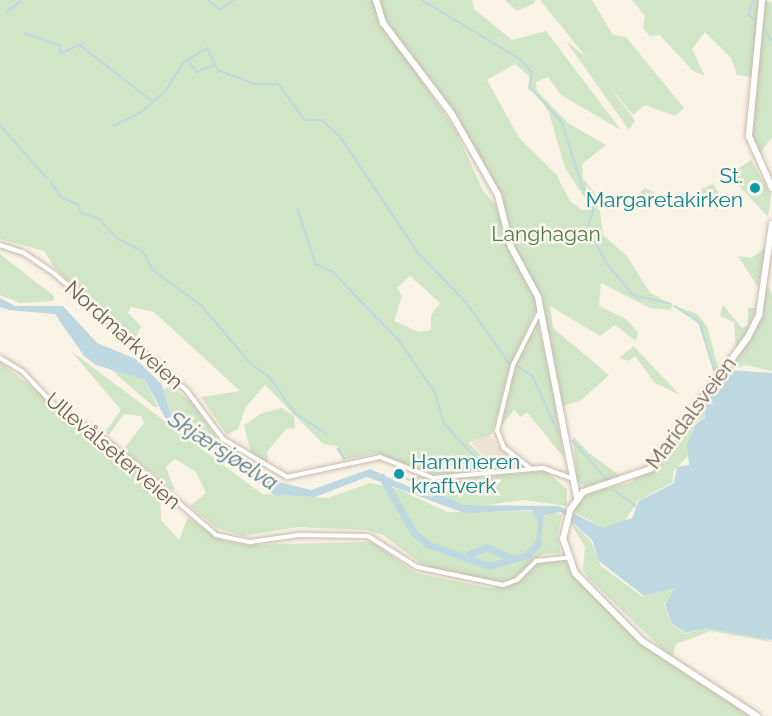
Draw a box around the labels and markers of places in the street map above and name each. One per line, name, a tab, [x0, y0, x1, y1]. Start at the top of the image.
place label: St. Margaretakirken	[586, 163, 743, 213]
marker: St. Margaretakirken	[748, 181, 762, 195]
place label: Hammeren kraftverk	[411, 449, 520, 499]
marker: Hammeren kraftverk	[392, 467, 406, 481]

